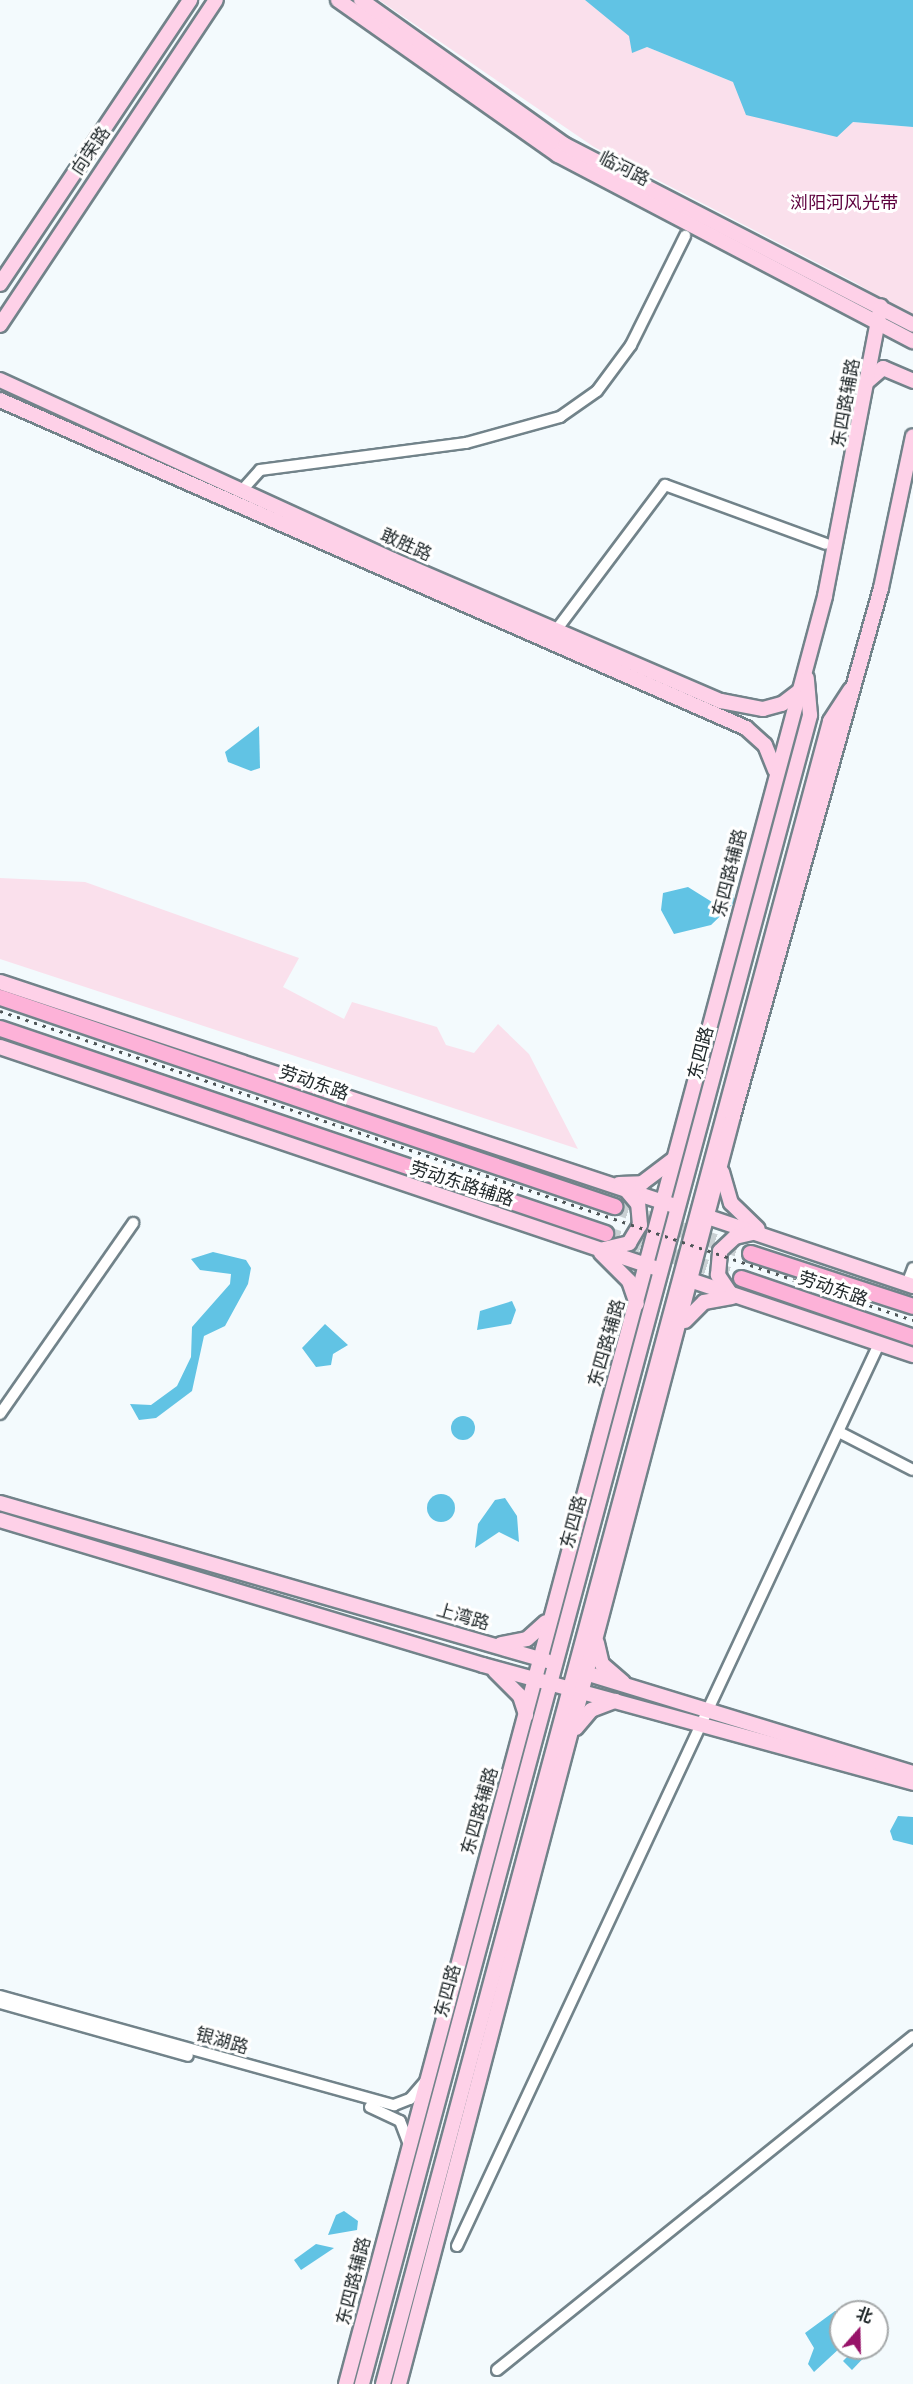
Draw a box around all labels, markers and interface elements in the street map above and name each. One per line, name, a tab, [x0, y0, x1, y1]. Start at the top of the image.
street label: 向荣路	[67, 123, 115, 179]
street label: 临河路	[595, 147, 653, 191]
park label: 浏阳河风光带	[790, 192, 898, 214]
street label: 东四路辅路	[828, 357, 864, 449]
street label: 敢胜路	[377, 524, 435, 566]
street label: 东四路辅路	[709, 827, 751, 919]
street label: 东四路	[684, 1024, 718, 1082]
street label: 劳动东路	[276, 1061, 352, 1105]
street label: 劳动东路辅路	[407, 1157, 517, 1211]
street label: 劳动东路	[795, 1267, 871, 1311]
street label: 东四路辅路	[584, 1297, 630, 1389]
street label: 东四路	[557, 1493, 591, 1551]
street label: 上湾路	[434, 1599, 492, 1635]
street label: 东四路辅路	[457, 1765, 503, 1857]
street label: 东四路	[431, 1962, 465, 2020]
street label: 银湖路	[193, 2023, 251, 2059]
street label: 东四路辅路	[333, 2235, 375, 2327]
north arrow	[829, 2300, 889, 2360]
text: 北	[854, 2303, 875, 2327]

